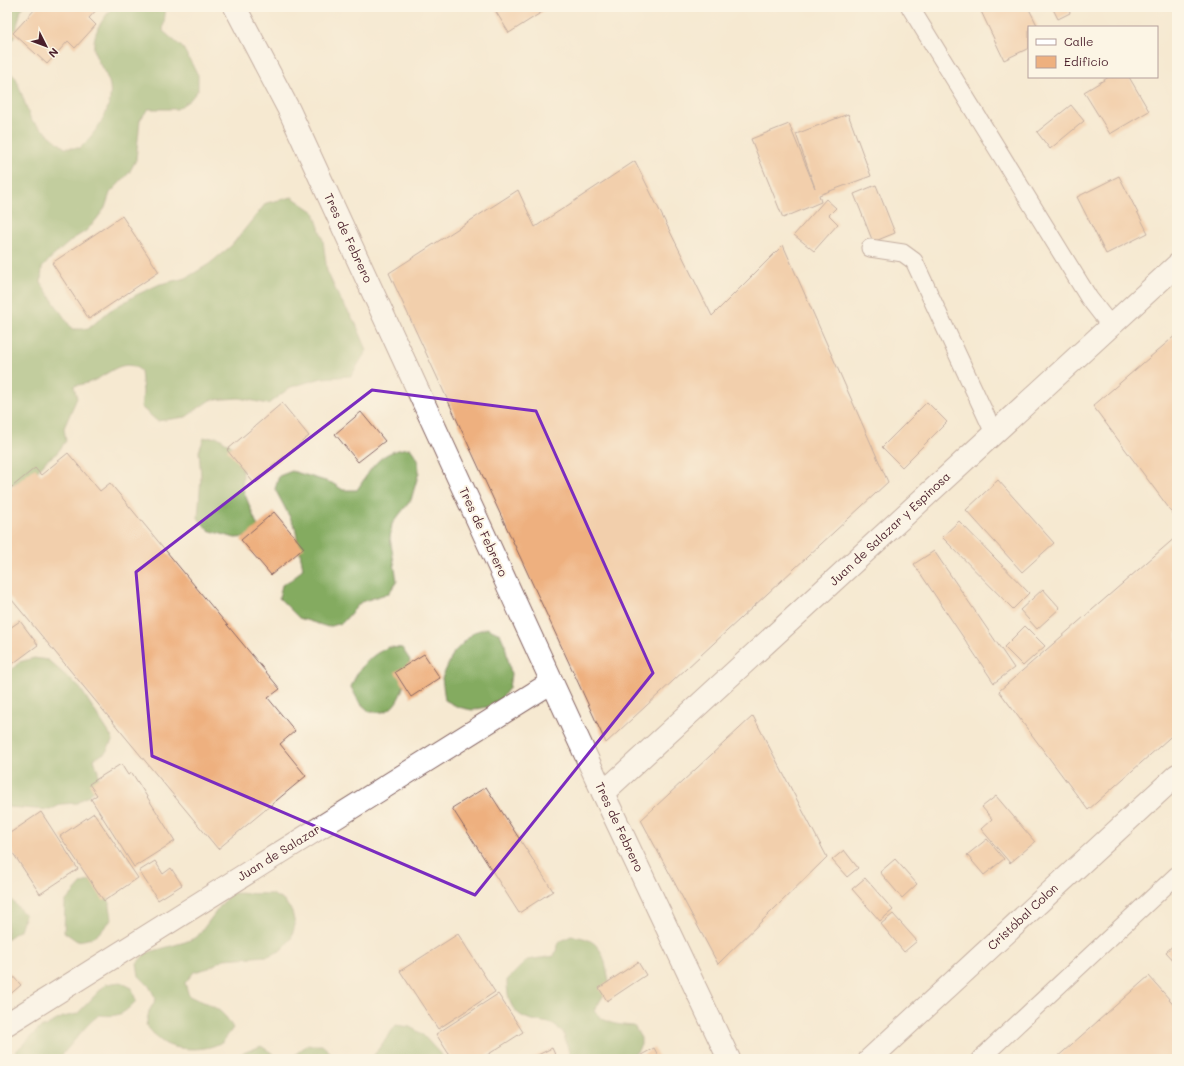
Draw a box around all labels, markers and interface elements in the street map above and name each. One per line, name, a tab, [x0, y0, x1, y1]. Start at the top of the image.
north arrow	[26, 26, 66, 66]
legend	[1028, 26, 1158, 78]
text: Calle	[1064, 33, 1094, 49]
text: N	[45, 45, 62, 61]
text: Edificio	[1064, 53, 1108, 69]
street label: Tres de Febrero	[321, 190, 377, 285]
street label: Juan de Salazar y Espinosa	[825, 468, 953, 589]
street label: Tres de Febrero	[456, 484, 512, 579]
street label: Tres de Febrero	[592, 779, 648, 874]
street label: Juan de Salazar	[234, 820, 323, 884]
street label: Cristóbal Colon	[984, 879, 1061, 953]

